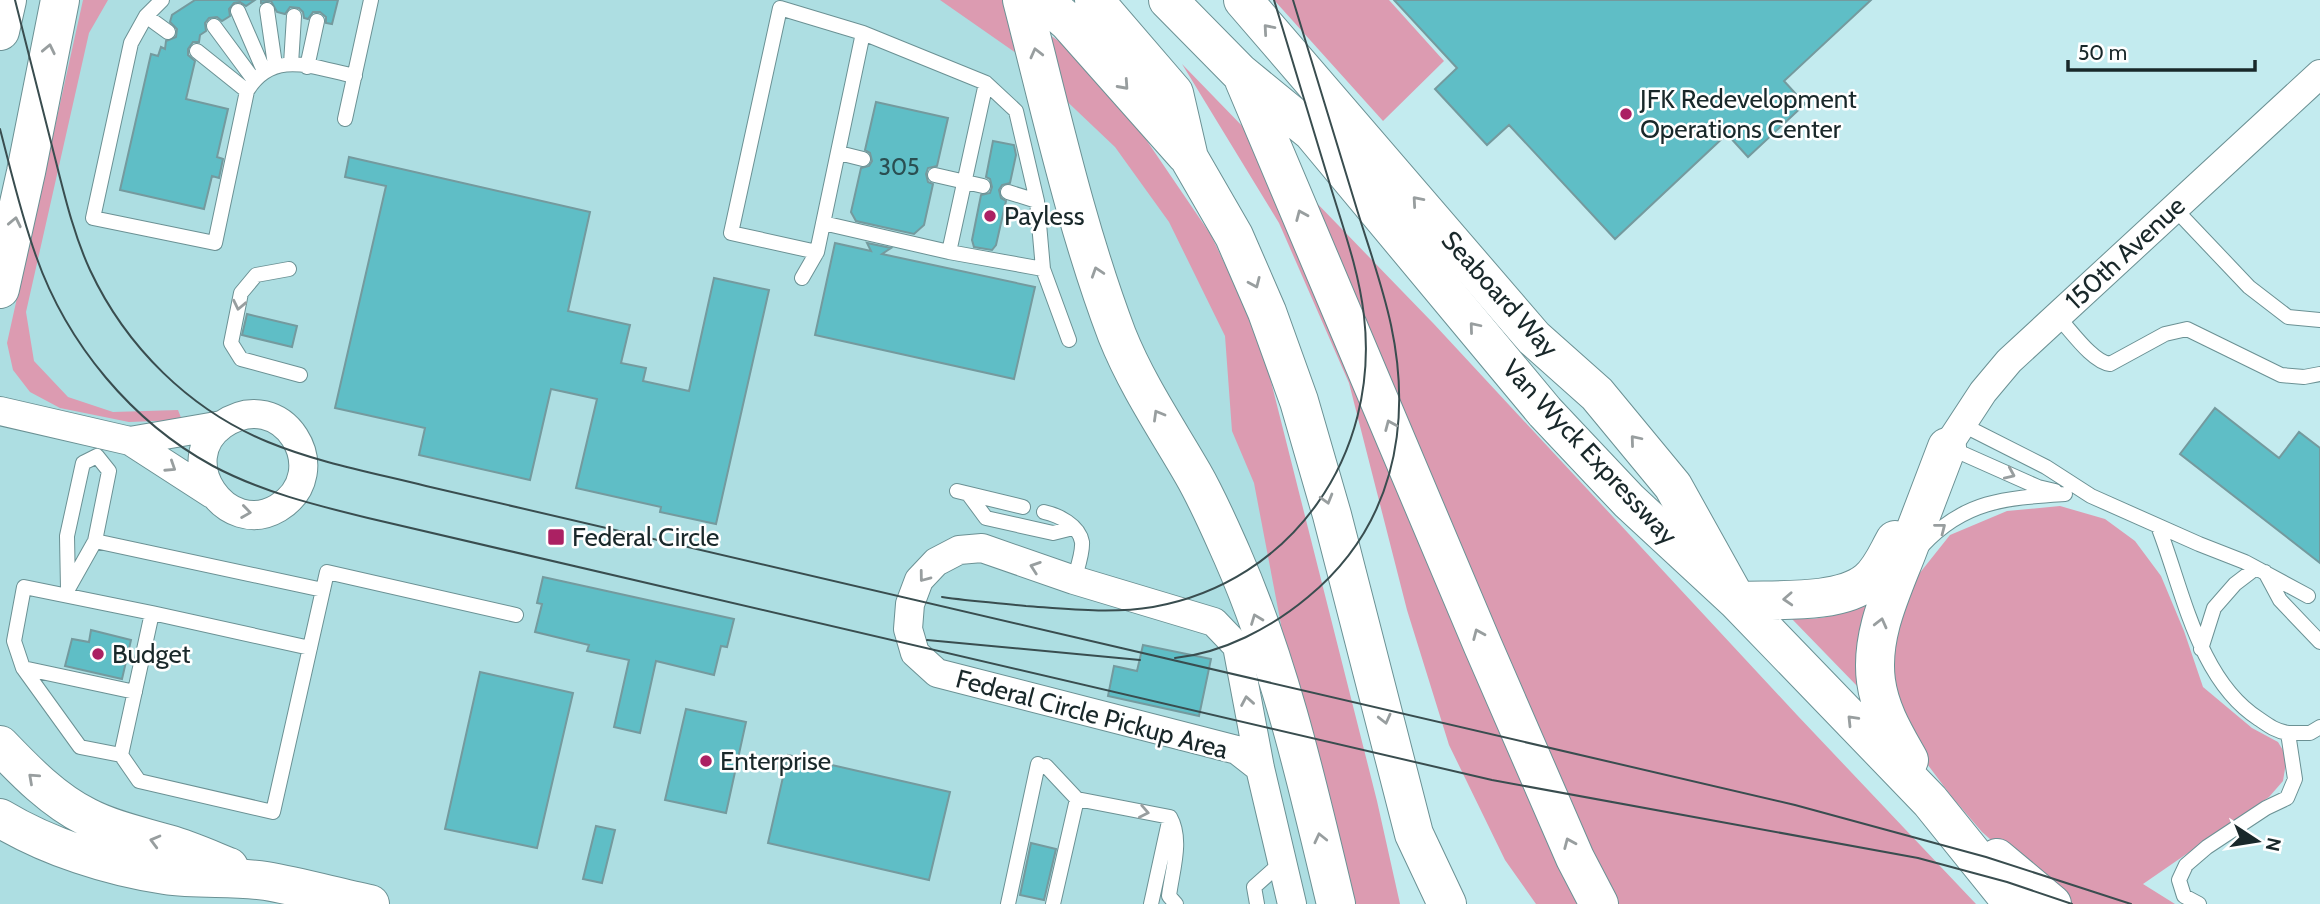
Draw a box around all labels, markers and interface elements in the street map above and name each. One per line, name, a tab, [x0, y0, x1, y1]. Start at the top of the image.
one-way arrow	[1264, 24, 1276, 37]
scale bar	[2068, 28, 2255, 72]
text: 50 m	[2078, 40, 2127, 65]
one-way arrow	[41, 43, 56, 55]
one-way arrow	[1030, 47, 1044, 59]
one-way arrow	[1115, 77, 1128, 90]
place label: JFK Redevelopment Operations Center	[1639, 83, 1857, 145]
marker: JFK Redevelopment Operations Center	[1618, 106, 1634, 122]
house number: 305	[879, 153, 919, 181]
street label: 150th Avenue	[2059, 190, 2191, 316]
one-way arrow	[1413, 197, 1425, 210]
place label: Payless	[1004, 200, 1085, 232]
marker: Payless	[982, 208, 998, 224]
one-way arrow	[1295, 210, 1309, 223]
one-way arrow	[7, 216, 22, 228]
street label: Seaboard Way	[1435, 224, 1565, 364]
one-way arrow	[1090, 266, 1105, 278]
one-way arrow	[1247, 276, 1261, 288]
one-way arrow	[233, 299, 247, 311]
one-way arrow	[1470, 322, 1482, 335]
street label: Van Wyck Expressway	[1496, 353, 1684, 551]
one-way arrow	[1153, 410, 1166, 423]
one-way arrow	[1384, 419, 1398, 431]
one-way arrow	[1631, 436, 1643, 449]
one-way arrow	[164, 459, 177, 472]
one-way arrow	[2002, 466, 2015, 480]
one-way arrow	[1319, 492, 1334, 504]
one-way arrow	[240, 505, 252, 520]
place label: Federal Circle	[572, 521, 719, 553]
one-way arrow	[1934, 524, 1946, 537]
marker: Federal Circle	[546, 527, 566, 547]
one-way arrow	[1030, 561, 1042, 575]
one-way arrow	[920, 569, 932, 582]
one-way arrow	[1783, 591, 1794, 606]
one-way arrow	[1251, 614, 1265, 626]
one-way arrow	[1873, 617, 1887, 629]
one-way arrow	[1472, 629, 1486, 642]
place label: Budget	[112, 638, 191, 670]
marker: Budget	[90, 646, 106, 662]
street label: Federal Circle Pickup Area	[952, 662, 1232, 766]
one-way arrow	[1241, 695, 1256, 707]
one-way arrow	[1377, 713, 1391, 725]
one-way arrow	[1848, 715, 1861, 728]
place label: Enterprise	[720, 745, 831, 777]
marker: Enterprise	[698, 753, 714, 769]
one-way arrow	[28, 774, 41, 787]
one-way arrow	[1138, 803, 1150, 818]
north arrow	[2222, 806, 2292, 876]
one-way arrow	[1314, 832, 1328, 844]
one-way arrow	[149, 834, 161, 849]
text: N	[2260, 835, 2286, 853]
one-way arrow	[1563, 838, 1577, 850]

